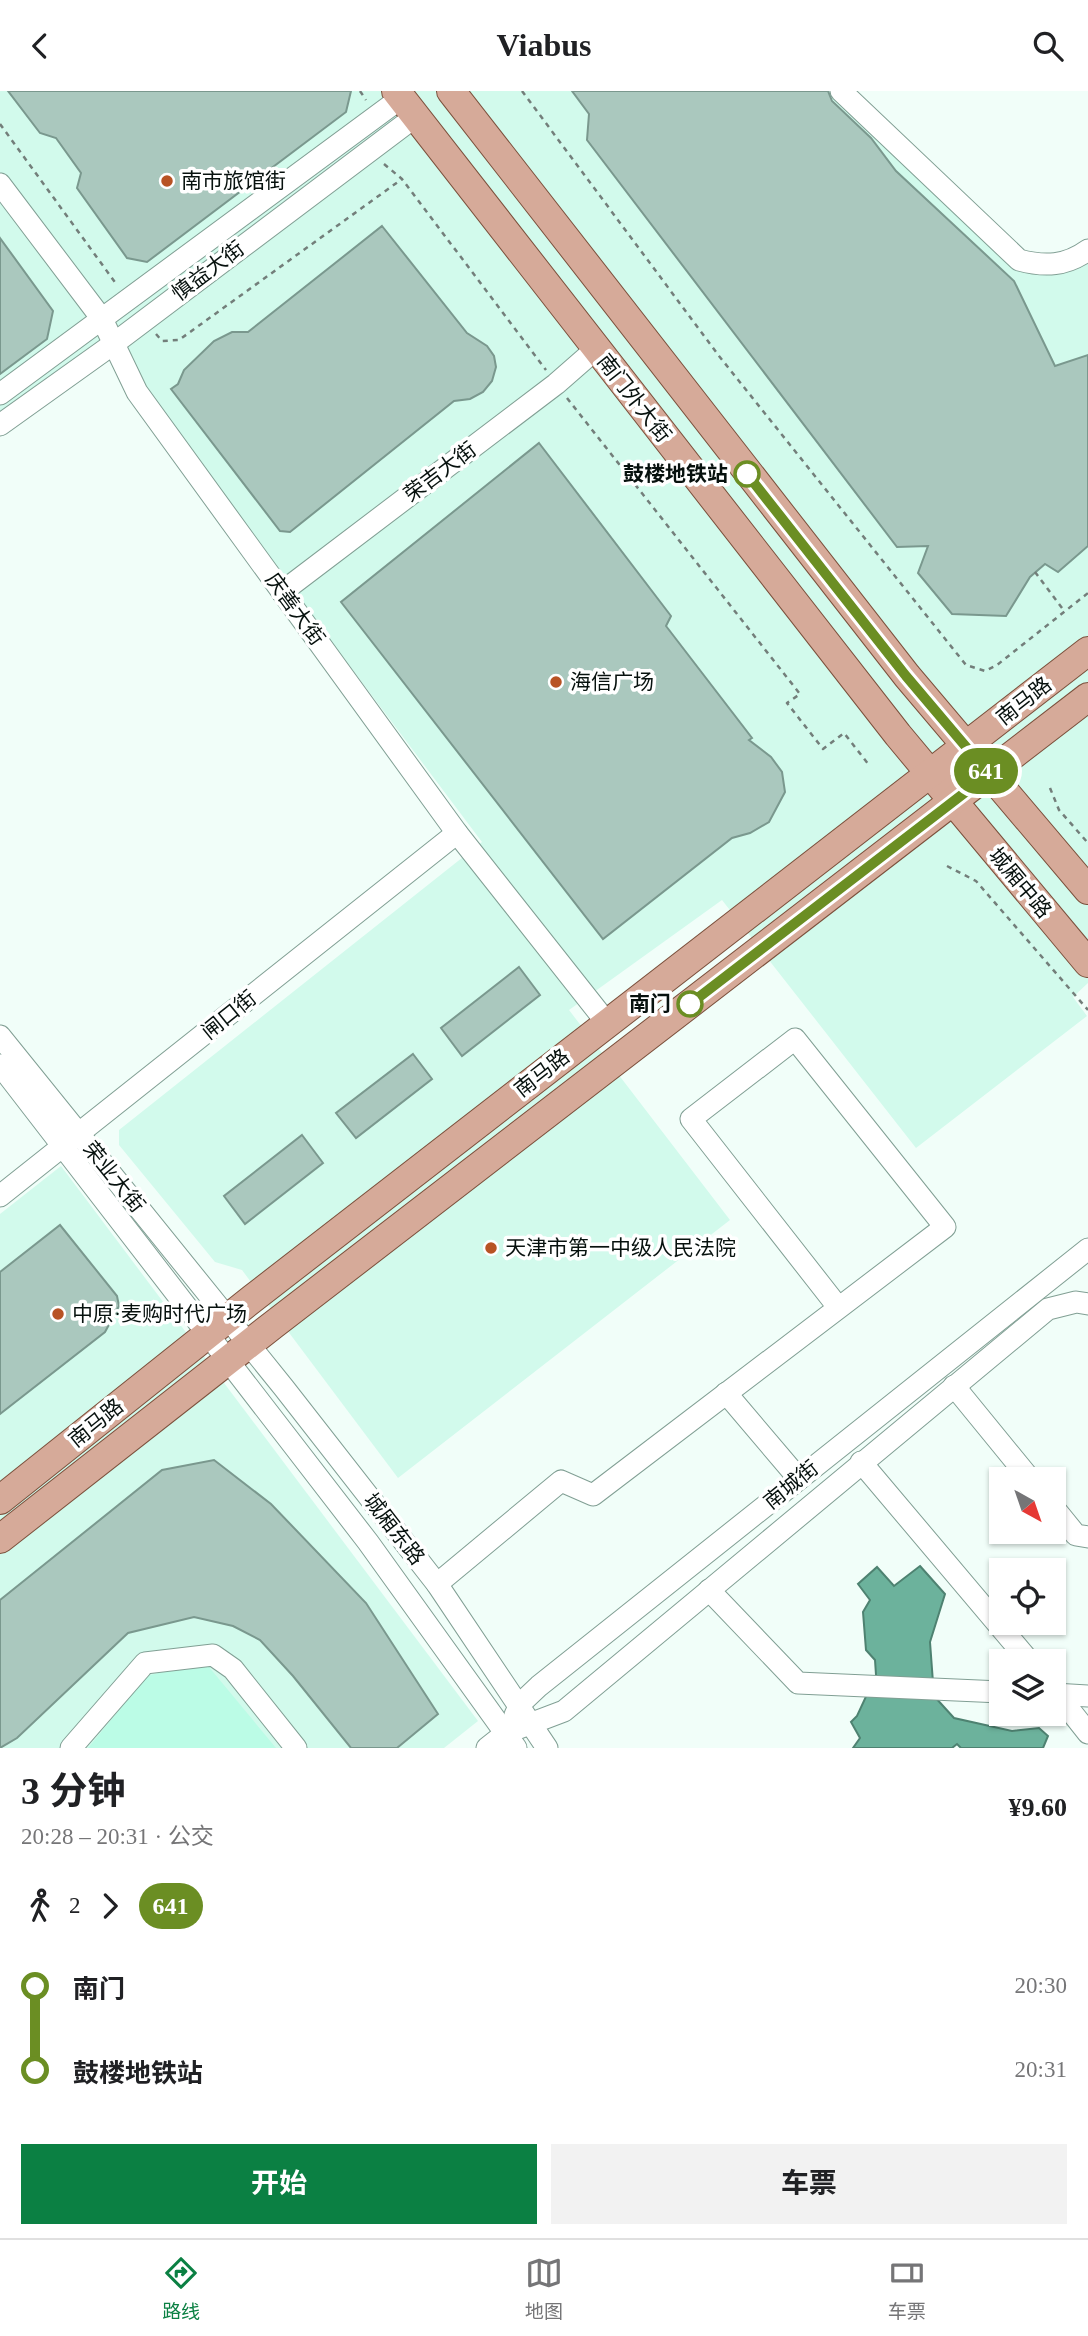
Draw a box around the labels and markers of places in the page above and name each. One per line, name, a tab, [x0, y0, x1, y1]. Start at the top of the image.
place label: 南市旅馆街	[181, 169, 286, 193]
marker: 南市旅馆街	[159, 173, 175, 189]
marker: 鼓楼地铁站	[734, 461, 760, 487]
place label: 鼓楼地铁站	[623, 462, 728, 486]
place label: 海信广场	[570, 670, 654, 694]
marker: 海信广场	[548, 674, 564, 690]
marker: 南门	[677, 991, 703, 1017]
place label: 南门	[629, 992, 671, 1016]
place label: 天津市第一中级人民法院	[505, 1236, 736, 1260]
marker: 天津市第一中级人民法院	[483, 1240, 499, 1256]
place label: 中原·麦购时代广场	[72, 1302, 247, 1326]
marker: 中原·麦购时代广场	[50, 1306, 66, 1322]

